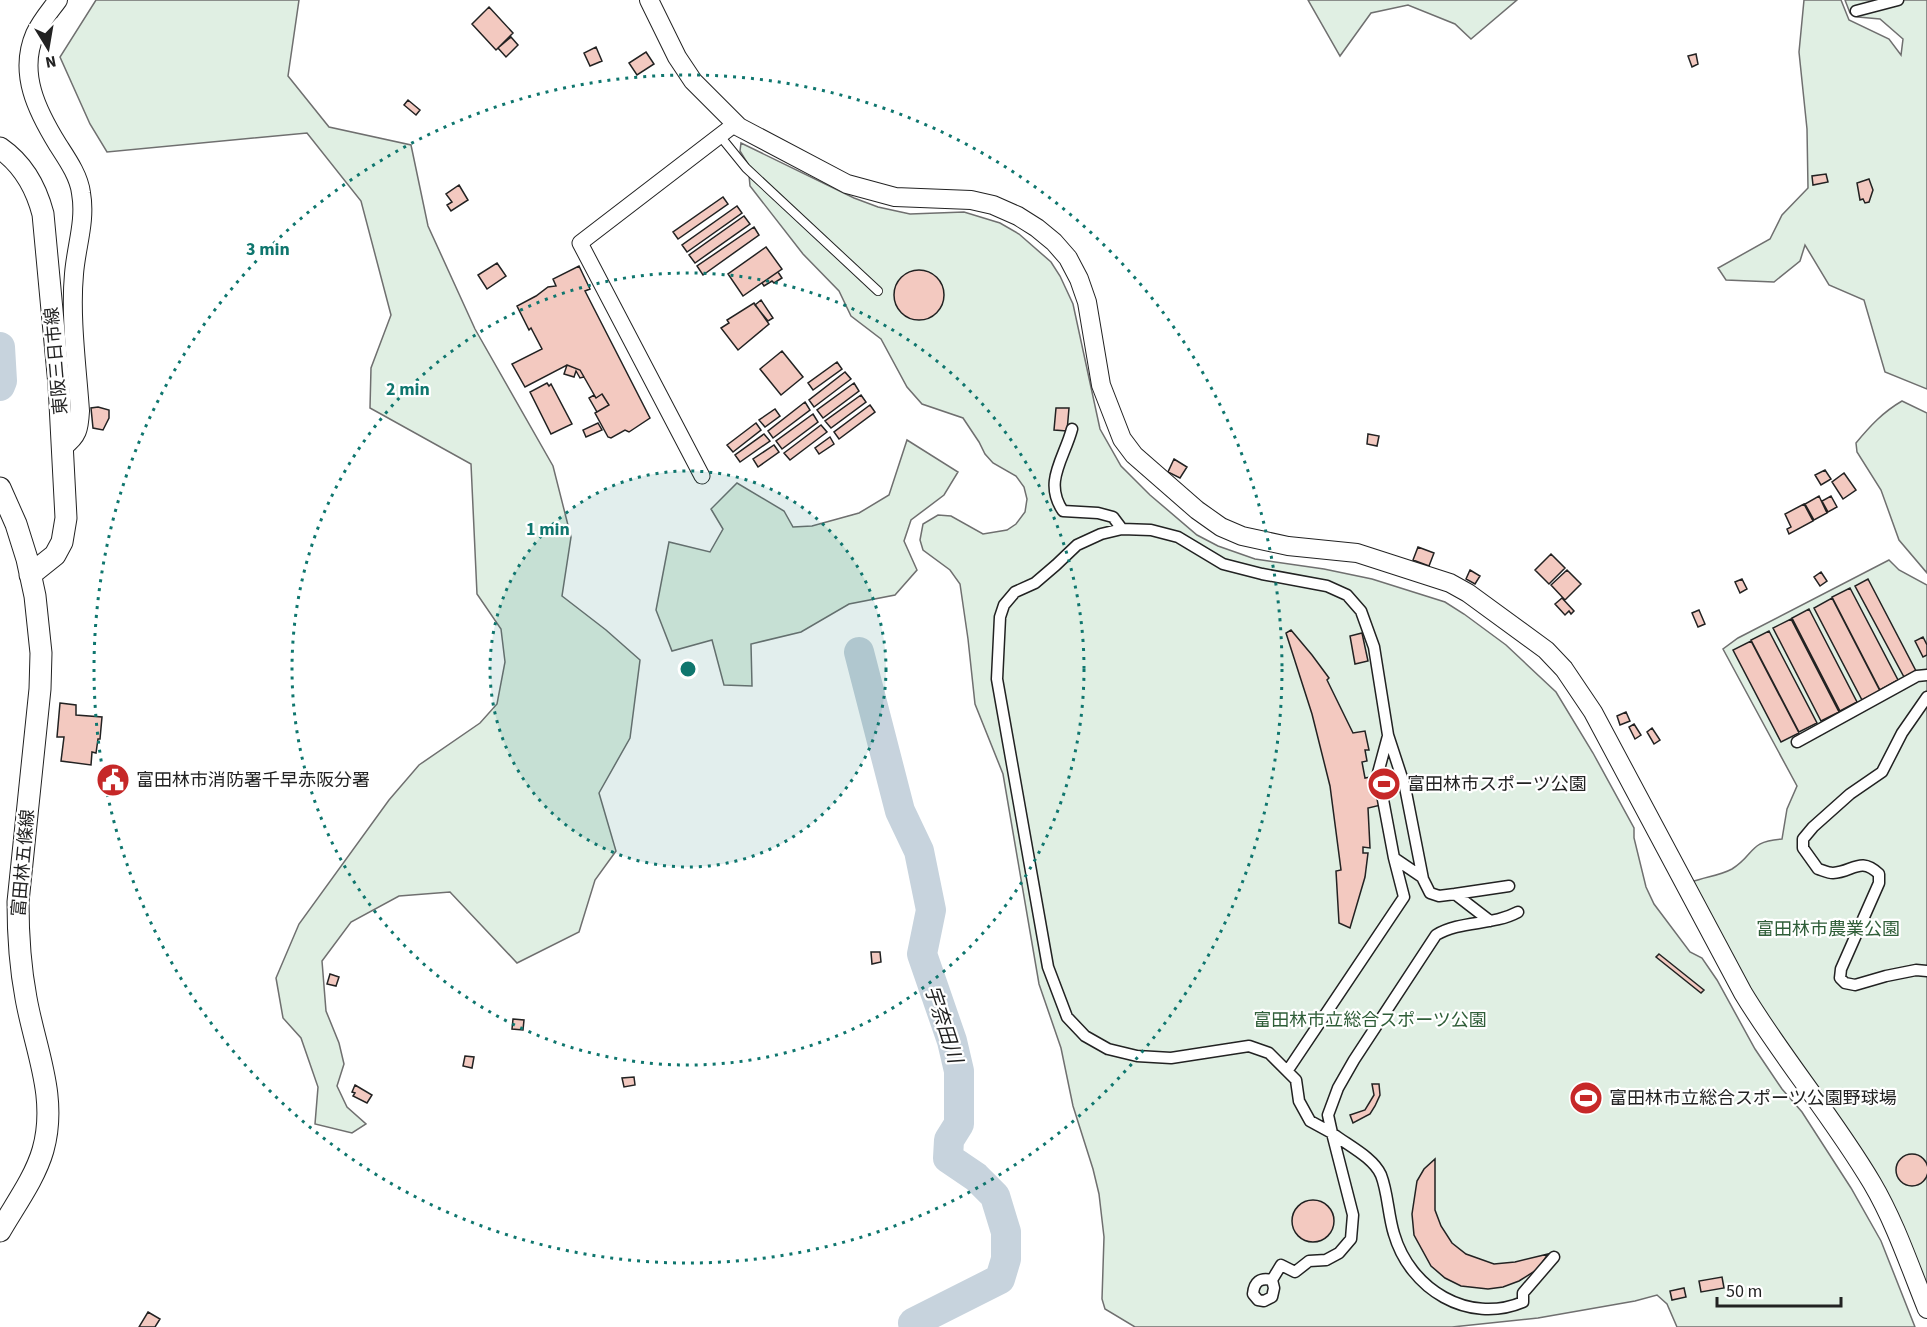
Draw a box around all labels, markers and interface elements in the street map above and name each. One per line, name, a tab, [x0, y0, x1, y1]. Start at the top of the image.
north arrow	[18, 18, 78, 78]
text: N	[43, 50, 58, 74]
text: 3 min	[246, 237, 290, 262]
street label: 東阪三日市線	[39, 306, 74, 416]
text: 2 min	[386, 377, 430, 402]
text: 1 min	[526, 517, 570, 542]
centre of rings	[678, 659, 698, 679]
public building icon: 富田林市消防署千早赤阪分署	[95, 762, 131, 798]
sports icon: 富田林市スポーツ公園	[1366, 766, 1402, 802]
place label: 富田林市消防署千早赤阪分署	[136, 768, 370, 793]
place label: 富田林市スポーツ公園	[1407, 772, 1587, 797]
street label: 富田林五條線	[6, 808, 41, 918]
park label: 富田林市農業公園	[1756, 917, 1900, 942]
water label: 宇奈田川	[917, 982, 969, 1069]
park label: 富田林市立総合スポーツ公園	[1253, 1008, 1487, 1033]
sports icon: 富田林市立総合スポーツ公園野球場	[1568, 1080, 1604, 1116]
place label: 富田林市立総合スポーツ公園野球場	[1609, 1086, 1897, 1111]
scale bar	[1717, 1270, 1842, 1308]
text: 50 m	[1726, 1279, 1762, 1304]

